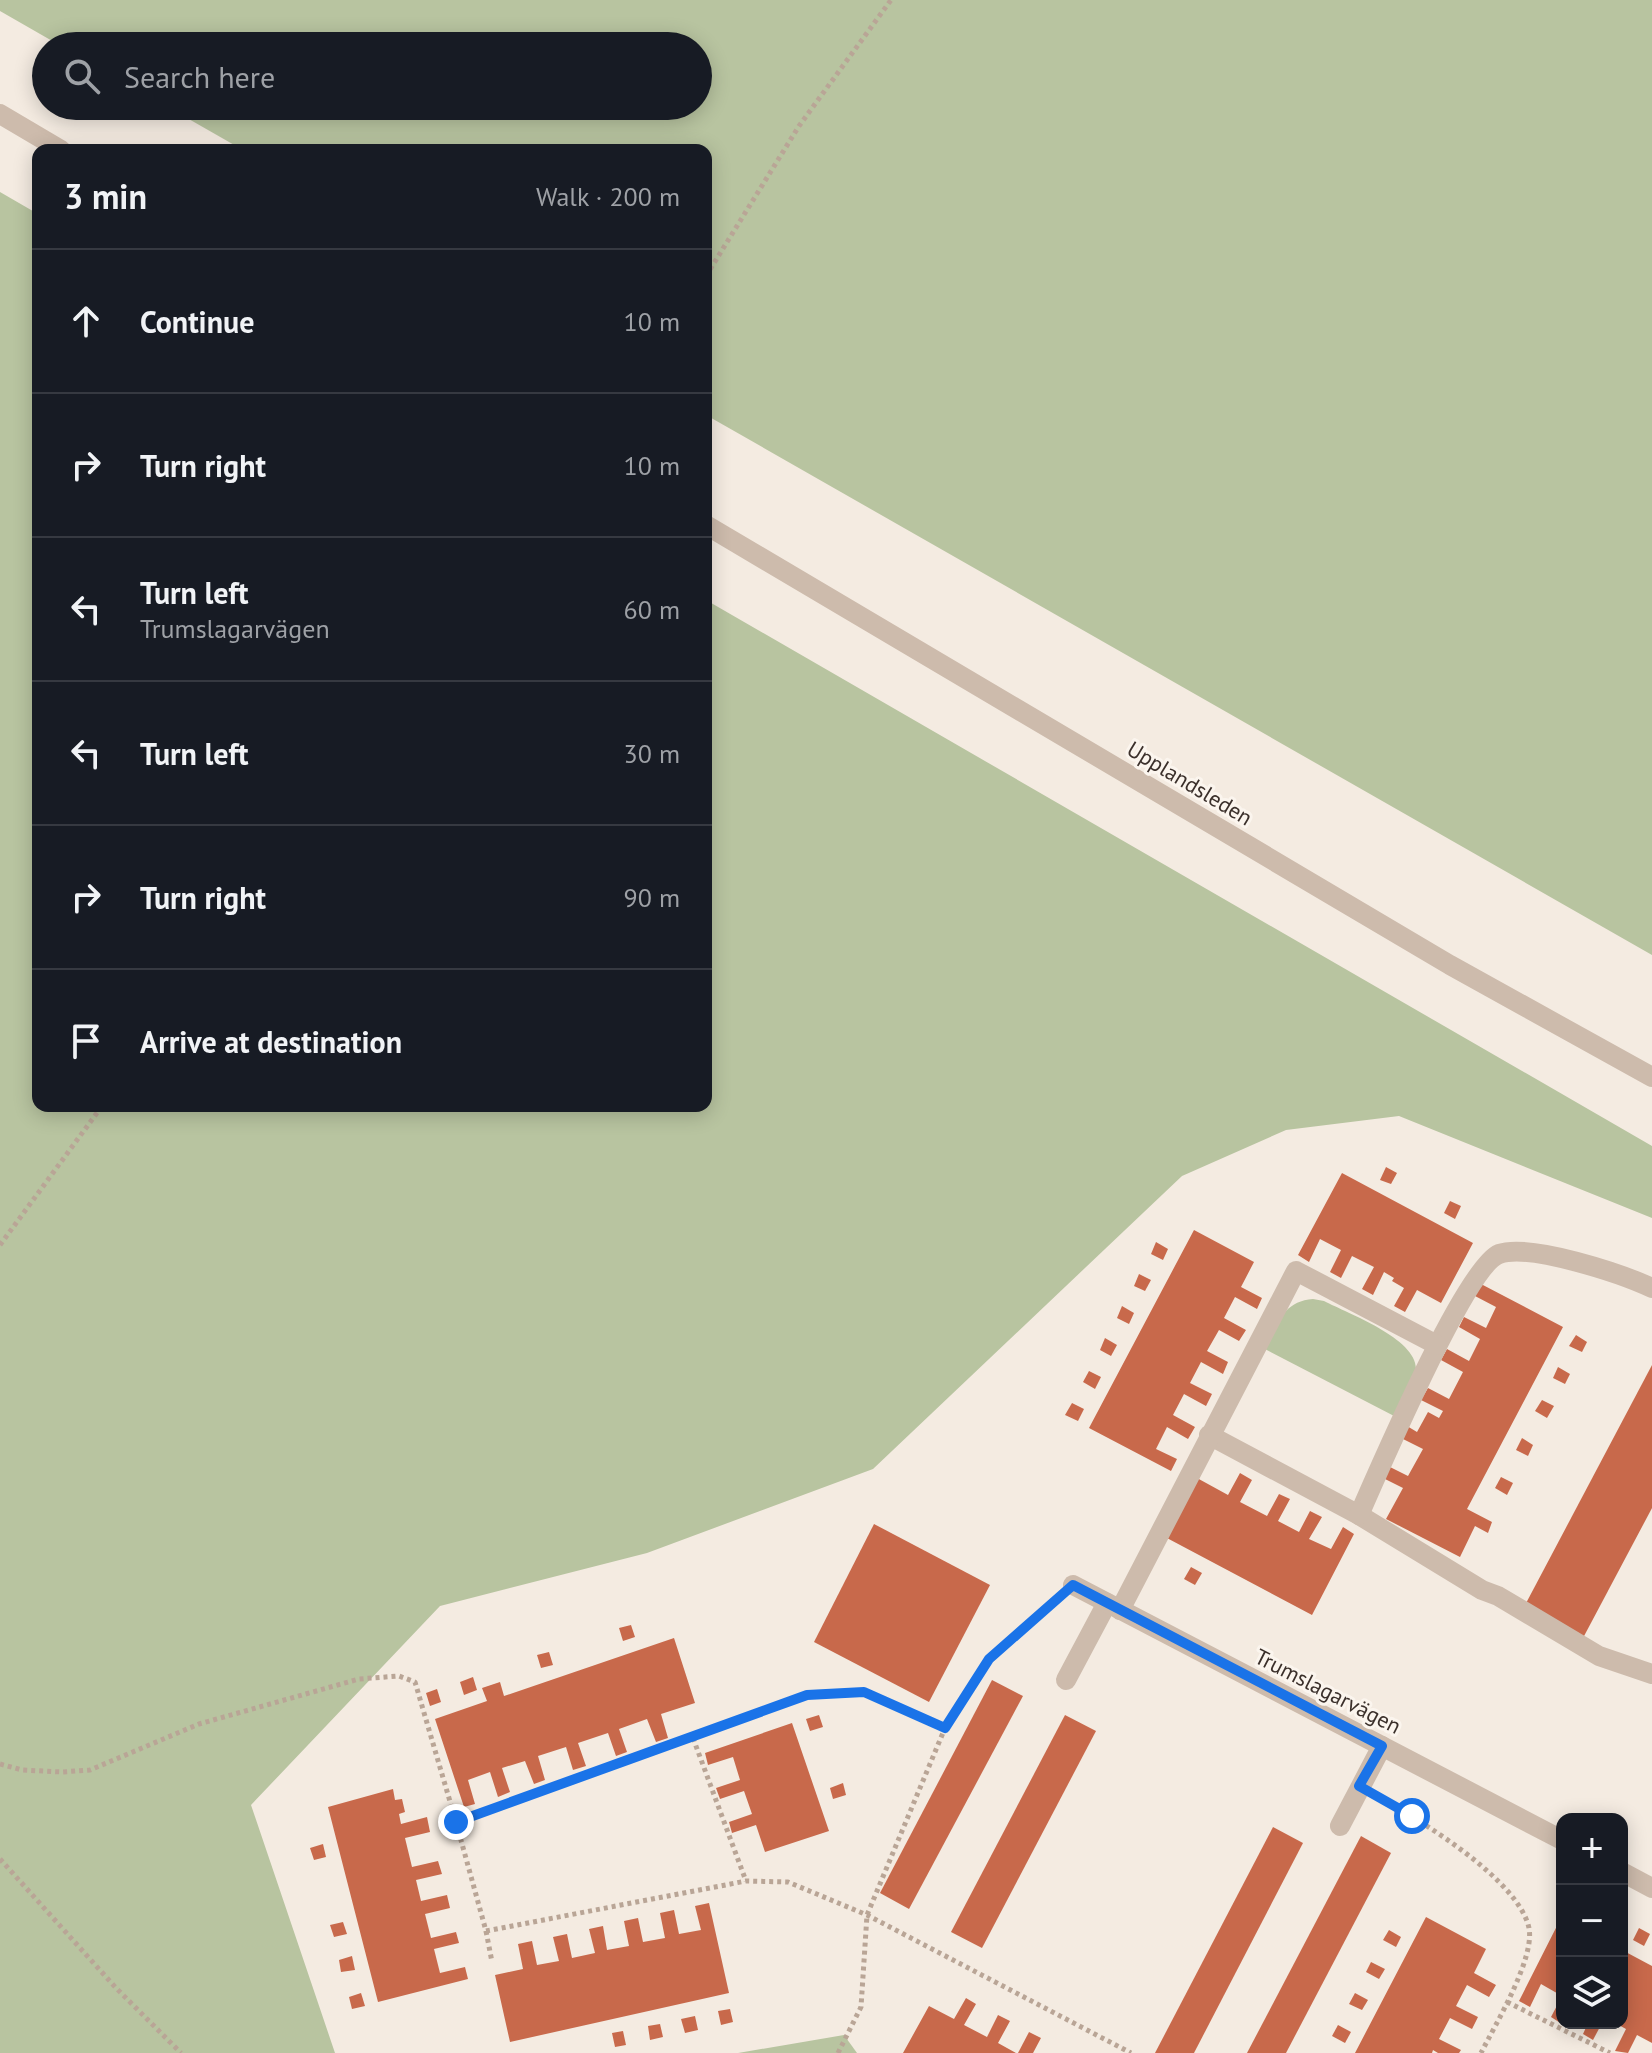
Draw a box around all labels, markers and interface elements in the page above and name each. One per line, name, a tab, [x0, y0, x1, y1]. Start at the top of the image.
search box	[32, 32, 712, 120]
icon: search	[60, 54, 104, 98]
text: Search here	[124, 57, 275, 96]
text: 3 min	[64, 174, 147, 218]
text: Walk · 200 m	[536, 180, 680, 213]
icon: ahead	[64, 299, 108, 343]
text: Continue	[140, 302, 254, 341]
text: 10 m	[624, 305, 680, 338]
icon: right	[64, 443, 108, 487]
text: Turn right	[140, 446, 266, 485]
text: 10 m	[624, 449, 680, 482]
text: Turn left	[140, 573, 248, 612]
icon: left	[64, 587, 108, 631]
text: 60 m	[624, 593, 680, 626]
text: Trumslagarvägen	[140, 612, 330, 645]
icon: left	[64, 731, 108, 775]
text: Turn left	[140, 734, 248, 773]
street label: Upplandsleden	[1122, 735, 1258, 831]
text: 30 m	[624, 737, 680, 770]
icon: right	[64, 875, 108, 919]
text: Turn right	[140, 878, 266, 917]
text: 90 m	[624, 881, 680, 914]
icon: arrive	[64, 1019, 108, 1063]
text: Arrive at destination	[140, 1022, 402, 1061]
street label: Trumslagarvägen	[1250, 1642, 1406, 1740]
route start	[1394, 1798, 1430, 1834]
route end	[438, 1804, 474, 1840]
map controls	[1556, 1813, 1628, 2029]
button: +	[1556, 1813, 1628, 1885]
button: −	[1556, 1885, 1628, 1957]
button: layers	[1556, 1957, 1628, 2029]

